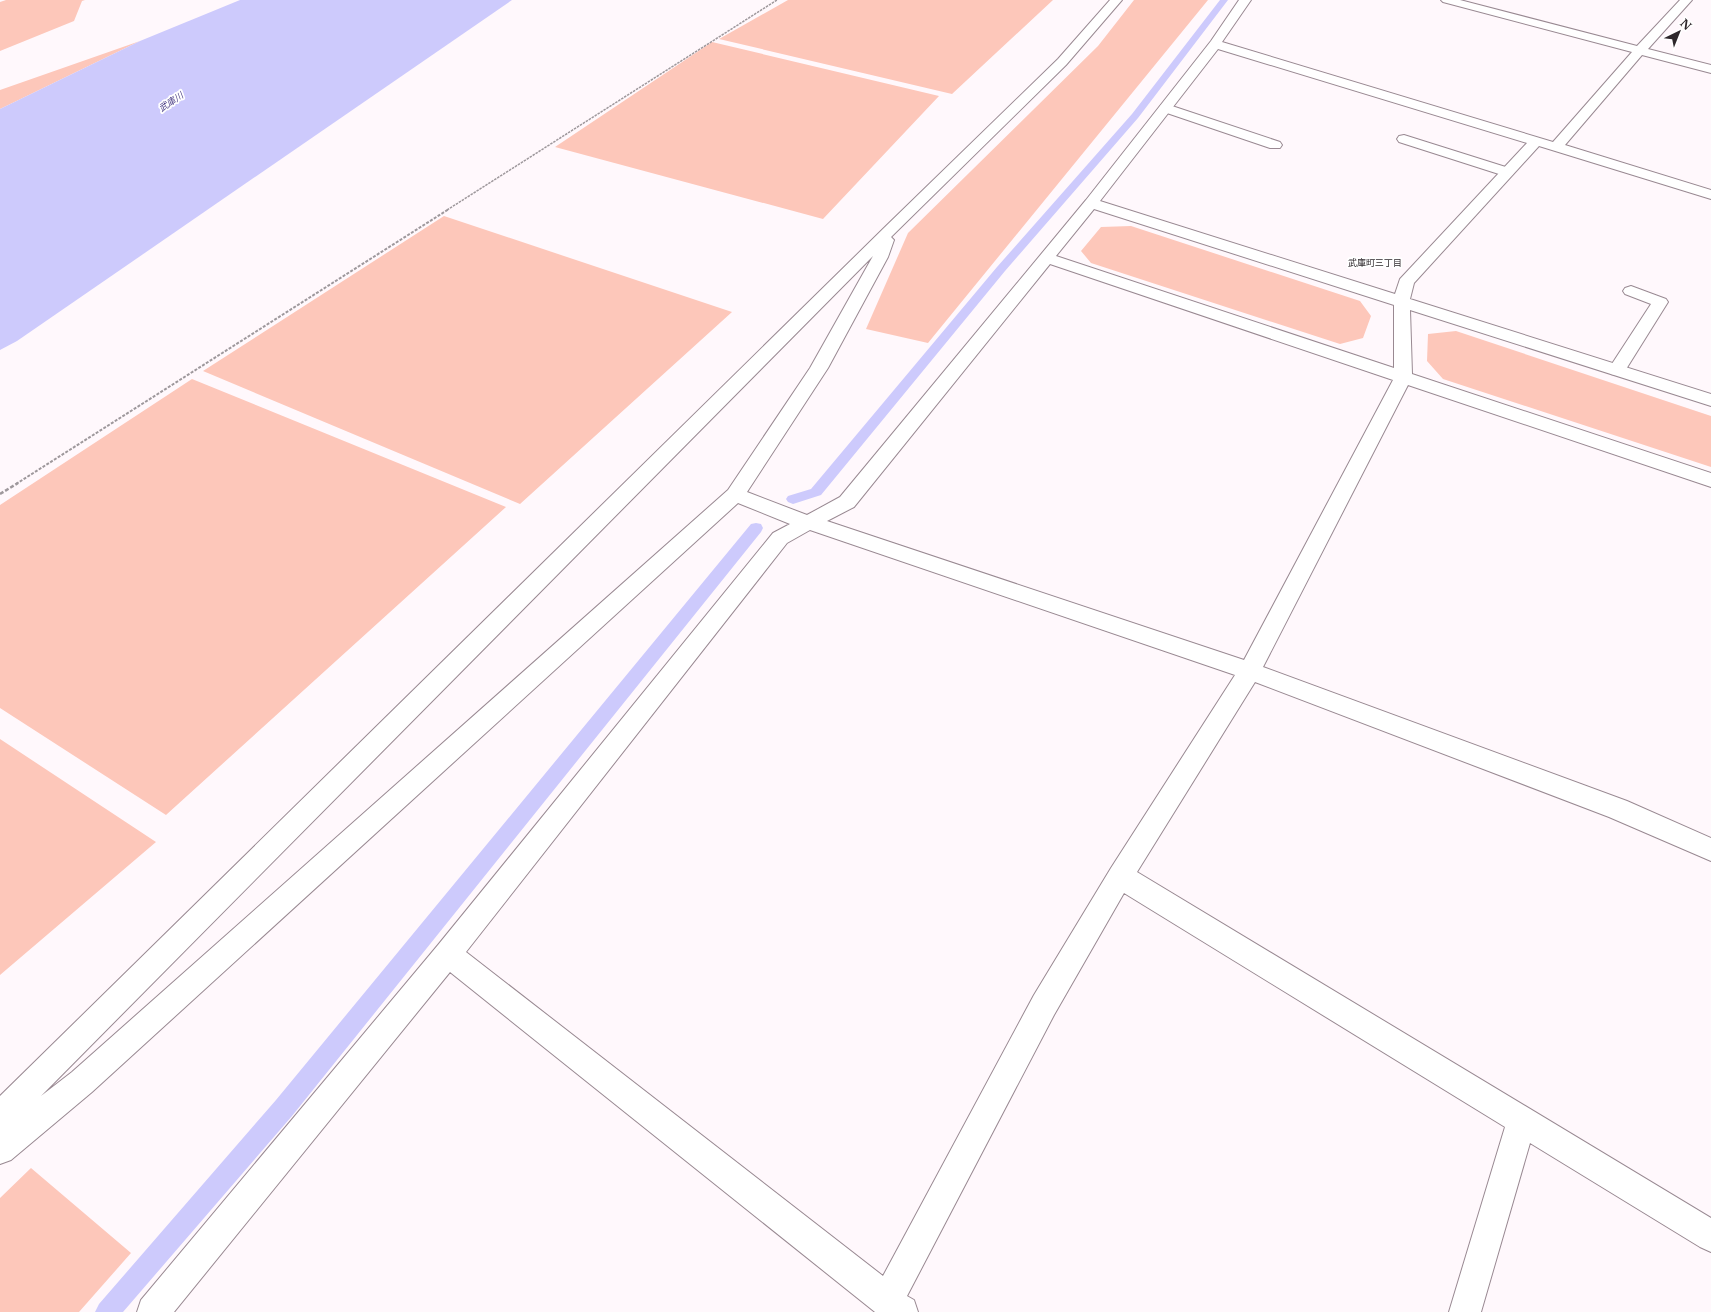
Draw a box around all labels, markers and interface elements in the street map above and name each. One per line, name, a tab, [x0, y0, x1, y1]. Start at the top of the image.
north arrow	[1659, 12, 1699, 52]
text: N	[1677, 16, 1695, 34]
water label: 武庫川	[156, 89, 186, 114]
district label: 武庫町三丁目	[1348, 257, 1402, 268]

